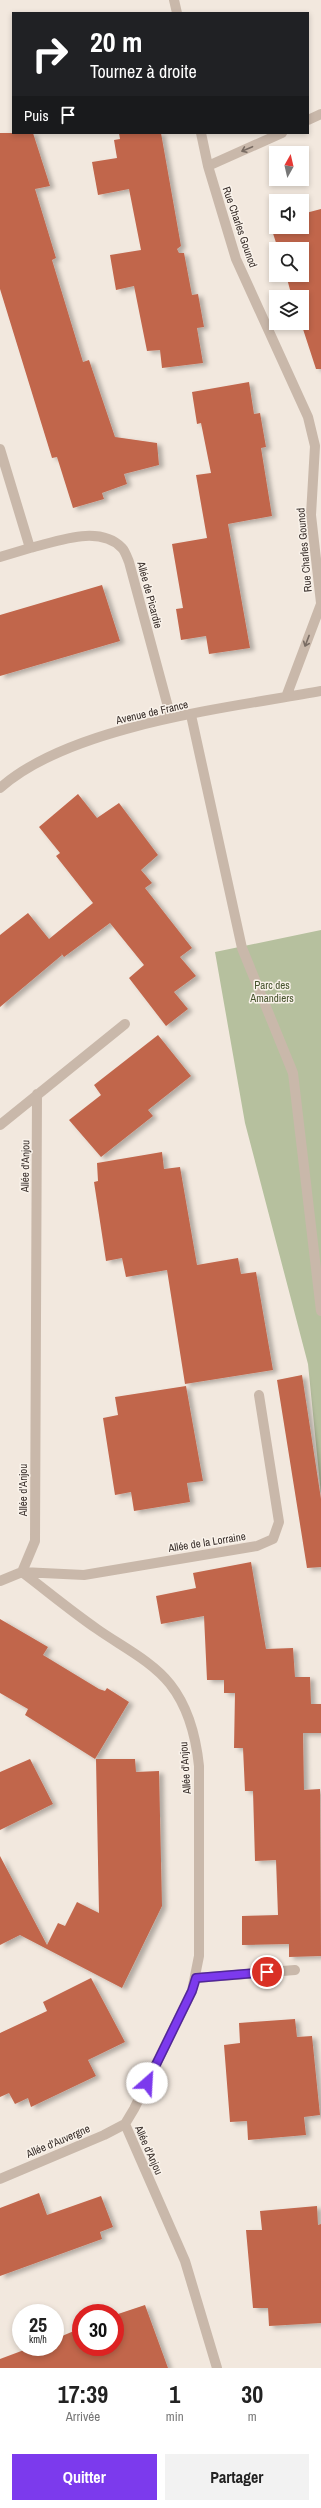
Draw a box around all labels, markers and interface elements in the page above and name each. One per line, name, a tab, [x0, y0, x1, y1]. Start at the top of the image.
text: 20 m	[90, 23, 142, 61]
icon: right	[24, 28, 76, 80]
text: Tournez à droite	[90, 59, 197, 84]
icon: arrive	[57, 104, 79, 126]
text: Puis	[24, 105, 49, 126]
one-way arrow	[241, 146, 253, 154]
north arrow	[269, 146, 309, 186]
map controls	[269, 146, 309, 330]
street label: Rue Charles Gounod	[220, 185, 260, 269]
button: sound	[269, 194, 309, 234]
button: search	[269, 242, 309, 282]
button: layers	[269, 290, 309, 330]
street label: Rue Charles Gounod	[293, 507, 315, 593]
street label: Allée de Picardie	[134, 559, 166, 630]
one-way arrow	[303, 634, 311, 646]
street label: Avenue de France	[114, 697, 189, 727]
park label: Parc des Amandiers	[249, 978, 294, 1005]
street label: Allée d'Anjou	[18, 1140, 32, 1193]
street label: Allée d'Anjou	[16, 1464, 30, 1517]
street label: Allée de la Lorraine	[166, 1529, 247, 1555]
street label: Allée d'Anjou	[176, 1741, 194, 1796]
pin	[250, 1955, 284, 1989]
icon: arrive	[256, 1961, 278, 1983]
position arrow	[126, 2062, 168, 2104]
street label: Allée d'Auvergne	[23, 2121, 92, 2161]
street label: Allée d'Anjou	[132, 2122, 166, 2177]
speed limit sign: 30	[72, 2304, 124, 2356]
text: 25	[29, 2311, 47, 2338]
text: km/h	[29, 2333, 47, 2346]
text: 17:39	[58, 2378, 108, 2410]
text: 1	[169, 2378, 180, 2410]
text: 30	[241, 2378, 263, 2410]
text: Arrivée	[66, 2408, 100, 2425]
text: min	[166, 2408, 184, 2425]
text: m	[248, 2408, 257, 2425]
button: Quitter	[12, 2454, 157, 2500]
button: Partager	[165, 2454, 309, 2500]

